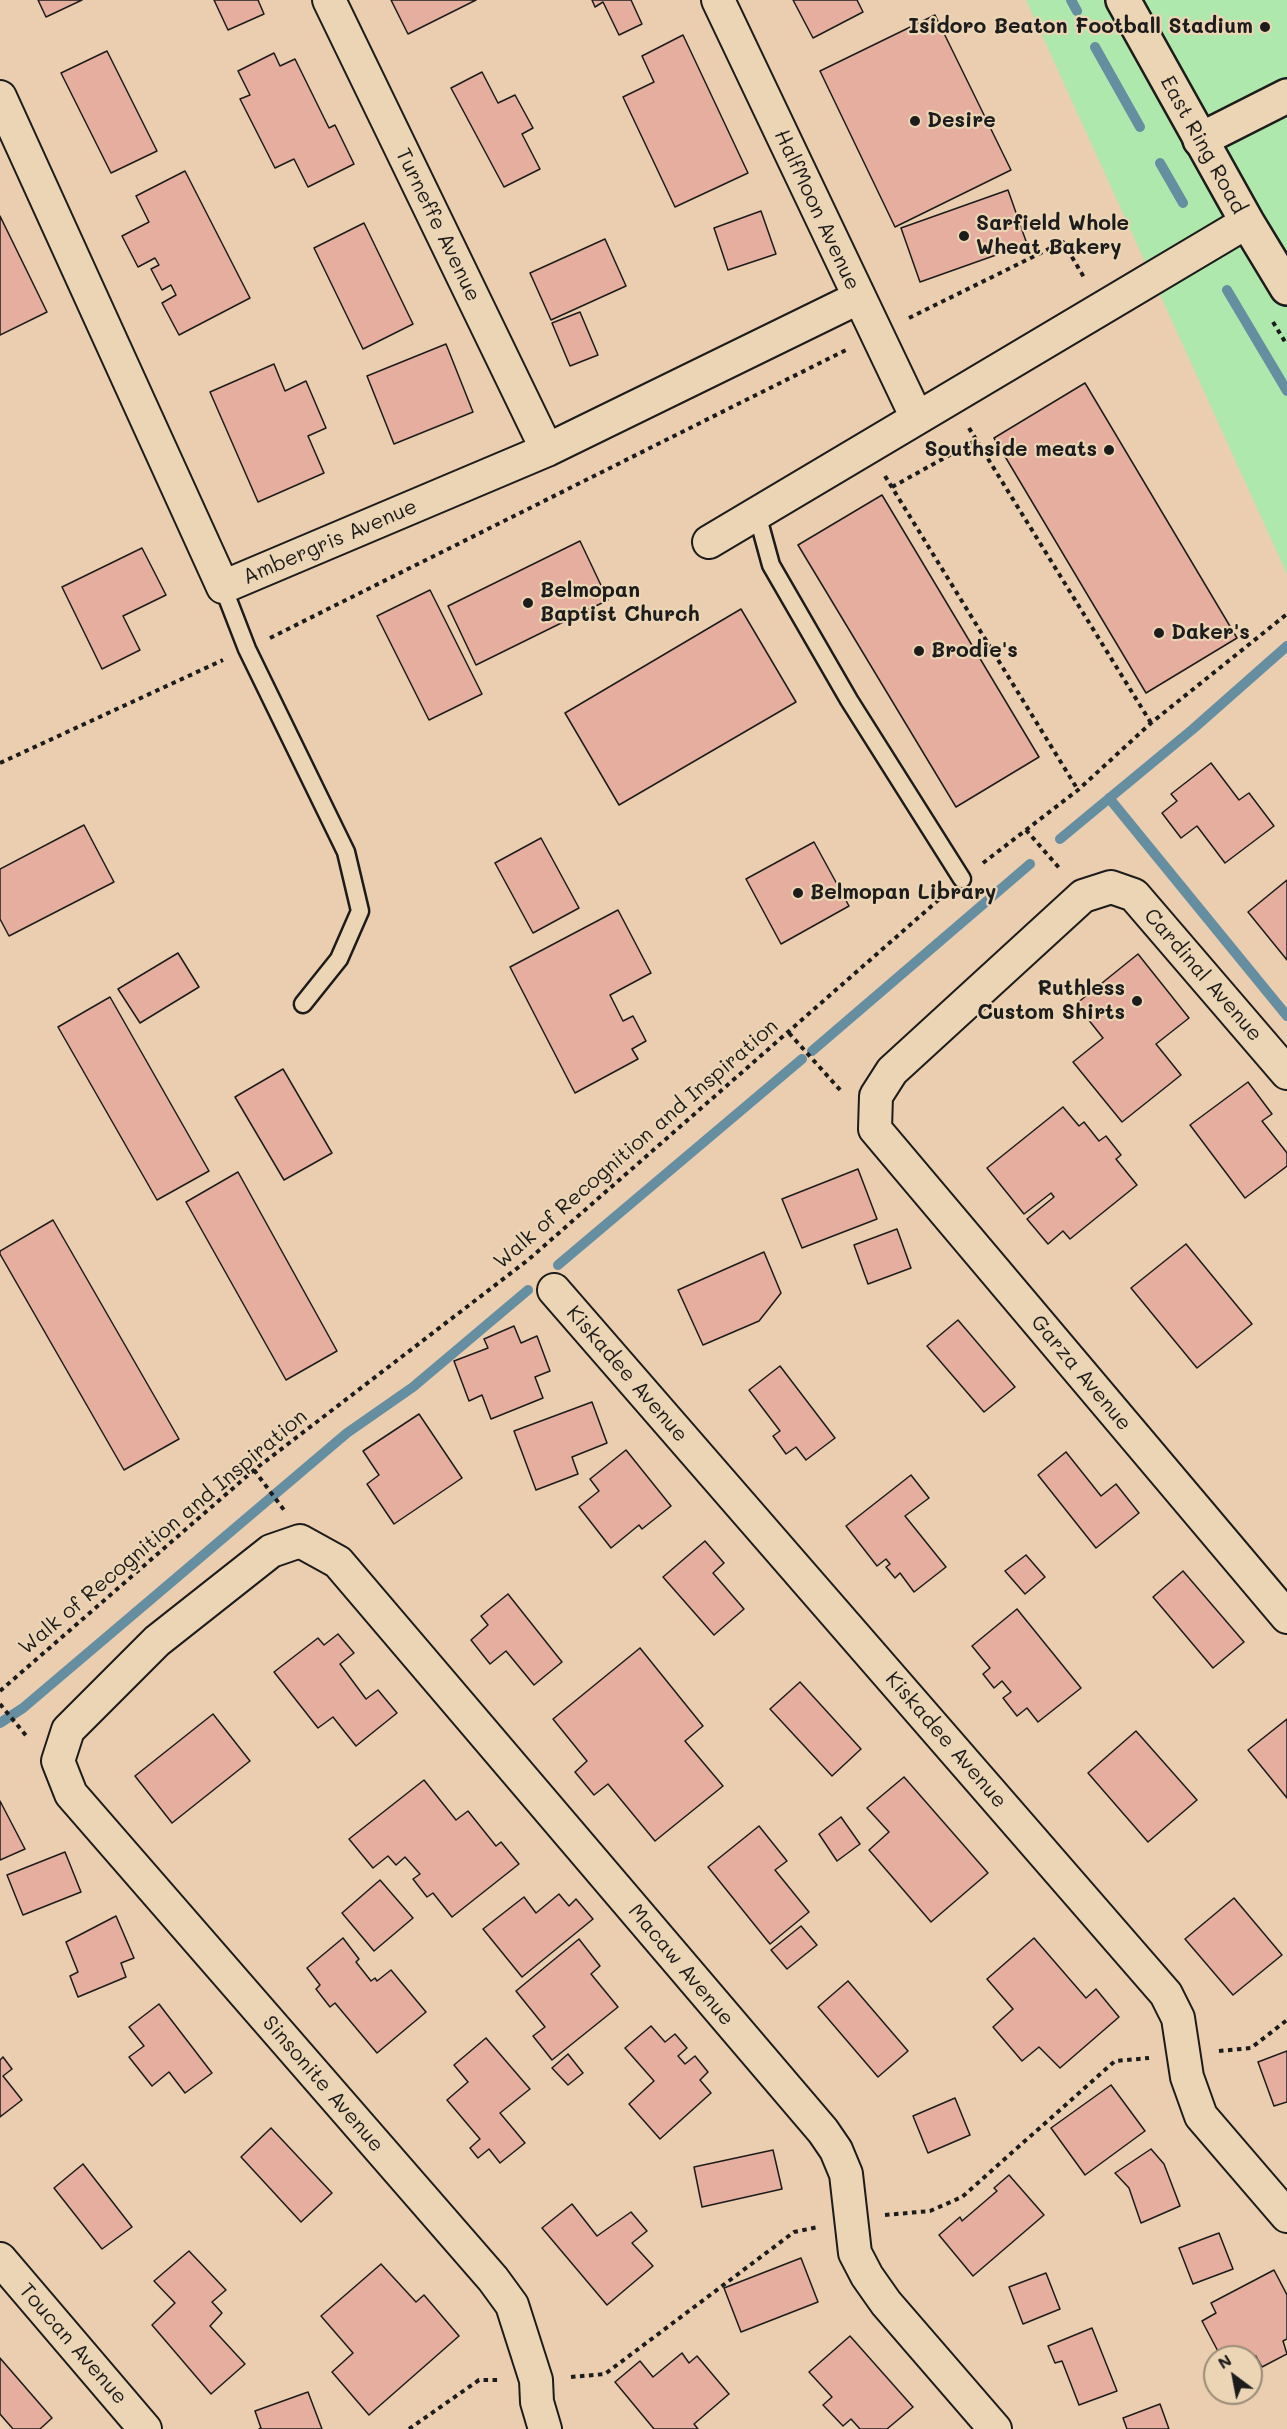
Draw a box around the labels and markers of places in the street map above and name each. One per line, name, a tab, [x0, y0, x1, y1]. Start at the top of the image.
place label: Isidoro Beaton Football Stadium	[908, 14, 1253, 40]
marker: Isidoro Beaton Football Stadium	[1258, 20, 1272, 34]
place label: Desire	[927, 108, 996, 134]
marker: Desire	[908, 114, 922, 128]
place label: Sarfield Whole Wheat Bakery	[976, 211, 1129, 261]
marker: Sarfield Whole Wheat Bakery	[957, 229, 971, 243]
place label: Southside meats	[925, 437, 1097, 463]
marker: Southside meats	[1102, 443, 1116, 457]
place label: Belmopan Baptist Church	[540, 578, 700, 628]
marker: Belmopan Baptist Church	[521, 596, 535, 610]
place label: Daker's	[1171, 620, 1250, 646]
marker: Daker's	[1152, 626, 1166, 640]
place label: Brodie's	[931, 638, 1018, 664]
marker: Brodie's	[912, 644, 926, 658]
place label: Belmopan Library	[810, 880, 996, 906]
marker: Belmopan Library	[791, 886, 805, 900]
place label: Ruthless Custom Shirts	[977, 976, 1125, 1026]
marker: Ruthless Custom Shirts	[1130, 994, 1144, 1008]

